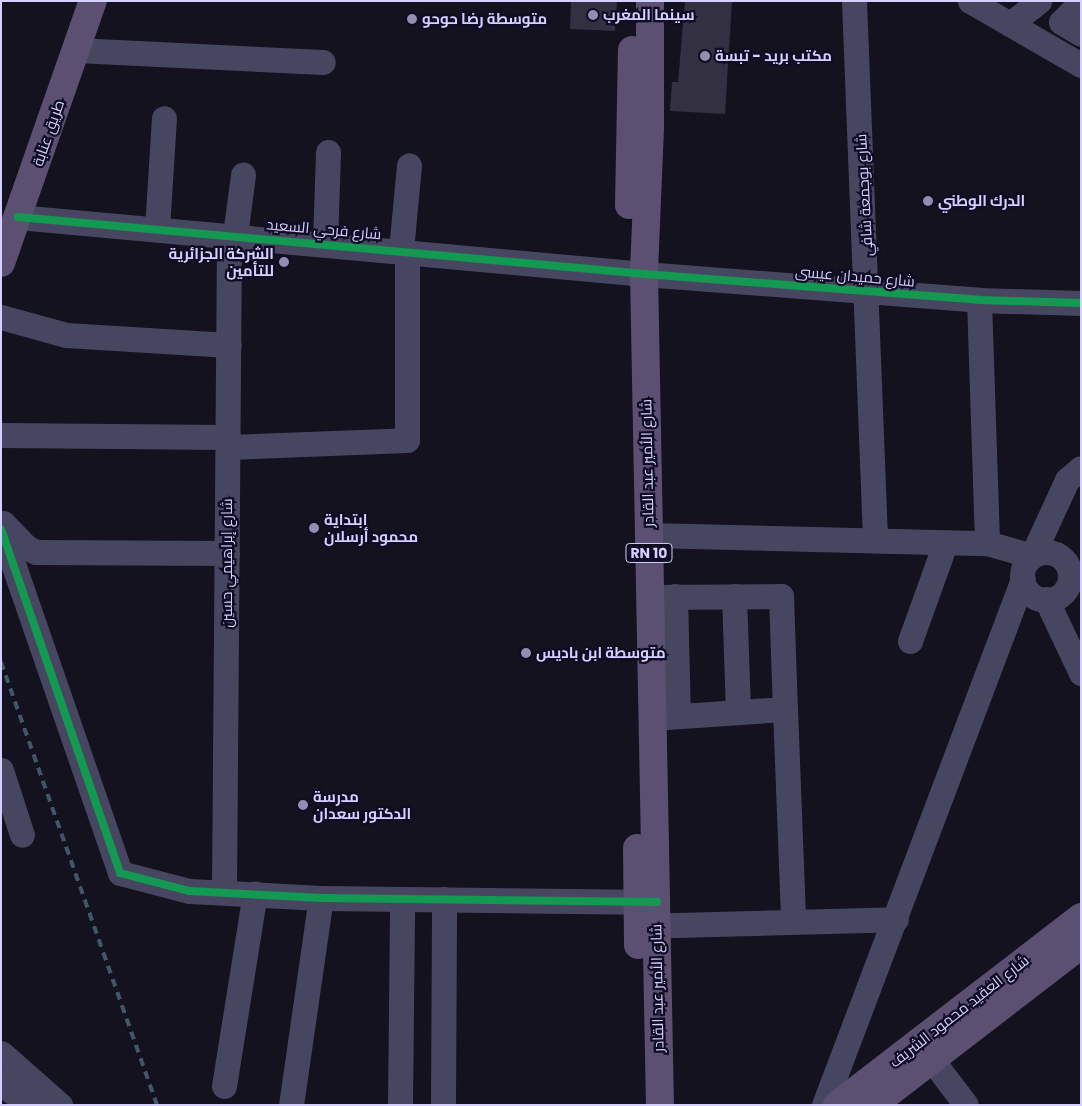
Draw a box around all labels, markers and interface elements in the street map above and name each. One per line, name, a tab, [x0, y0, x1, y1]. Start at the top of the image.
place label: سينما المغرب	[603, 6, 695, 24]
marker: سينما المغرب	[587, 9, 599, 21]
place label: متوسطة رضا حوحو	[422, 10, 547, 28]
marker: متوسطة رضا حوحو	[406, 13, 418, 25]
place label: مكتب بريد - تبسة	[715, 47, 832, 65]
marker: مكتب بريد - تبسة	[699, 50, 711, 62]
street label: طريق عنابة	[28, 98, 68, 168]
street label: شارع بوجمعة شافي	[852, 133, 876, 257]
place label: الدرك الوطني	[938, 192, 1025, 210]
marker: الدرك الوطني	[922, 195, 934, 207]
street label: شارع فرحي السعيد	[266, 215, 382, 243]
place label: الشركة الجزائرية للتأمين	[168, 244, 274, 279]
marker: الشركة الجزائرية للتأمين	[278, 256, 290, 268]
street label: شارع حميدان عيسى	[794, 262, 916, 290]
street label: شارع الأمير عبد القادر	[637, 399, 657, 527]
street label: شارع إبراهيمي حسين	[218, 498, 236, 628]
place label: ابتداية محمود أرسلان	[324, 510, 418, 545]
marker: ابتداية محمود أرسلان	[308, 522, 320, 534]
road number: RN 10	[625, 542, 673, 564]
place label: متوسطة ابن باديس	[536, 644, 666, 662]
marker: متوسطة ابن باديس	[520, 647, 532, 659]
place label: مدرسة الدكتور سعدان	[313, 787, 411, 822]
marker: مدرسة الدكتور سعدان	[297, 799, 309, 811]
street label: شارع الأمير عبد القادر	[647, 924, 667, 1052]
street label: شارع العقيد محمود الشريف	[886, 951, 1032, 1071]

